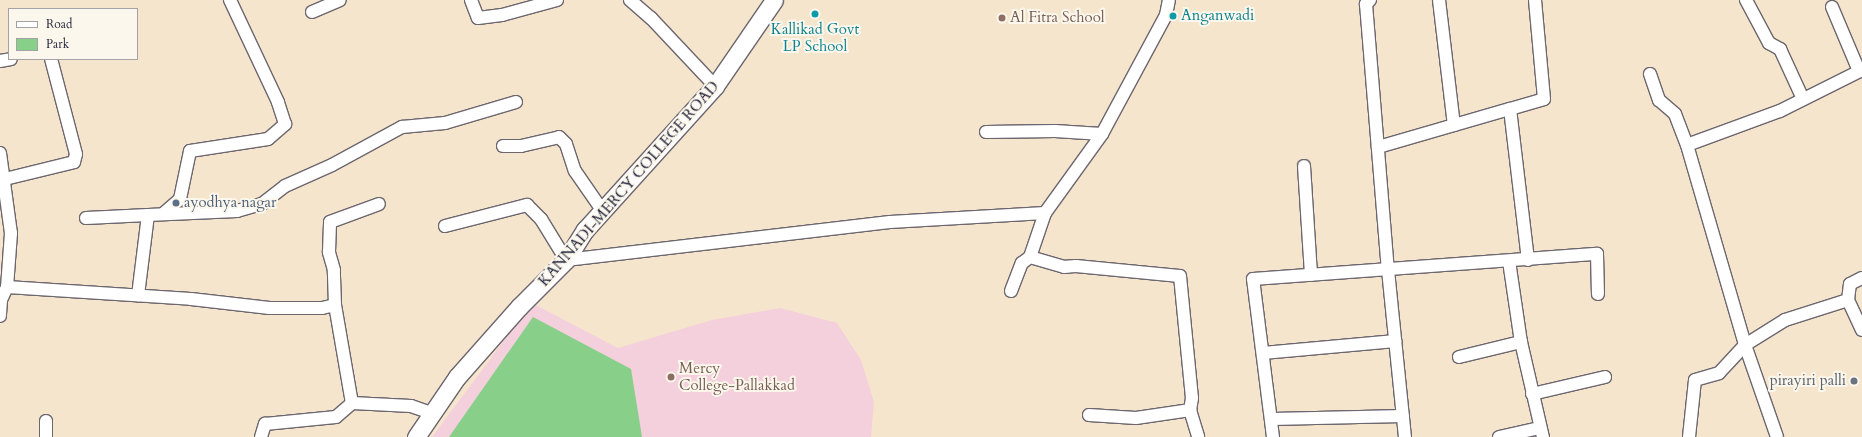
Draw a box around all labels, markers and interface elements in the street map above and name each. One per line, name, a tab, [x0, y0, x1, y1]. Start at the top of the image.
place label: Anganwadi	[1181, 7, 1254, 25]
legend	[8, 8, 138, 60]
marker: Kallikad Govt LP School	[810, 9, 820, 19]
place label: Al Fitra School	[1010, 9, 1105, 27]
marker: Anganwadi	[1168, 11, 1178, 21]
marker: Al Fitra School	[997, 13, 1007, 23]
text: Road	[46, 16, 72, 32]
place label: Kallikad Govt LP School	[771, 20, 859, 55]
text: Park	[46, 36, 69, 52]
street label: KANNADI-MERCY COLLEGE ROAD	[535, 78, 723, 290]
place label: ayodhya nagar	[184, 194, 277, 212]
marker: ayodhya nagar	[171, 198, 181, 208]
place label: Mercy College-Pallakkad	[679, 359, 795, 394]
marker: Mercy College-Pallakkad	[666, 372, 676, 382]
place label: pirayiri palli	[1770, 372, 1846, 390]
marker: pirayiri palli	[1849, 376, 1859, 386]

